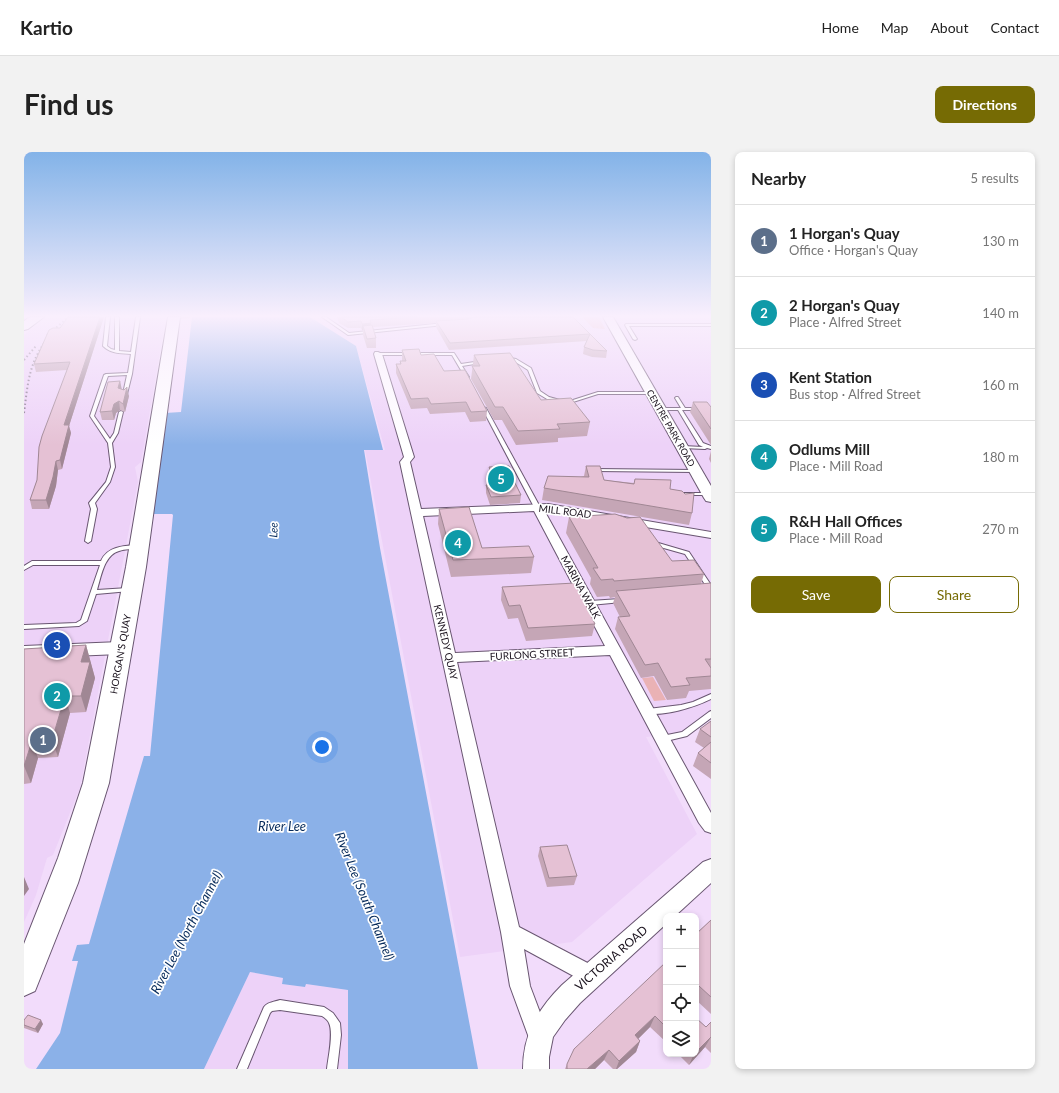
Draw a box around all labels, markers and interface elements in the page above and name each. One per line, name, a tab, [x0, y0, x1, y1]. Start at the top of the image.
text: Kartio	[20, 16, 73, 39]
text: Home	[821, 19, 859, 36]
text: Map	[881, 19, 908, 36]
text: About	[930, 19, 968, 36]
text: Contact	[990, 19, 1039, 36]
button: Directions	[935, 86, 1035, 123]
text: Find us	[24, 87, 114, 121]
text: Nearby	[751, 168, 806, 189]
text: 5 results	[971, 170, 1019, 186]
text: 1 Horgan's Quay	[789, 224, 900, 242]
text: 1	[760, 233, 768, 249]
text: 130 m	[982, 233, 1019, 249]
text: Office · Horgan's Quay	[789, 242, 918, 258]
text: 2 Horgan's Quay	[789, 296, 900, 314]
text: 2	[760, 305, 768, 321]
text: 140 m	[982, 305, 1019, 321]
text: Place · Alfred Street	[789, 314, 901, 330]
text: Kent Station	[789, 368, 872, 386]
text: 3	[760, 377, 768, 393]
text: 160 m	[982, 377, 1019, 393]
text: Bus stop · Alfred Street	[789, 386, 921, 402]
street label: CENTRE PARK ROAD	[644, 388, 698, 469]
text: Odlums Mill	[789, 440, 870, 458]
text: 4	[760, 449, 768, 465]
text: 180 m	[982, 449, 1019, 465]
text: Place · Mill Road	[789, 458, 883, 474]
pin: 5	[488, 464, 514, 494]
street label: MILL ROAD	[538, 502, 592, 520]
text: R&H Hall Offices	[789, 512, 902, 530]
text: 5	[760, 521, 768, 537]
text: 270 m	[982, 521, 1019, 537]
water label: Lee	[266, 522, 280, 538]
pin: 4	[445, 528, 471, 558]
text: Place · Mill Road	[789, 530, 883, 546]
street label: MARINA WALK	[559, 553, 603, 621]
button: Save	[751, 576, 881, 613]
button: Share	[889, 576, 1019, 613]
street label: KENNEDY QUAY	[432, 603, 461, 681]
street label: HORGAN'S QUAY	[107, 612, 133, 695]
pin: 3	[44, 630, 70, 660]
street label: FURLONG STREET	[489, 646, 575, 662]
pin: 2	[44, 681, 70, 711]
pin: 1	[30, 725, 56, 755]
your location	[312, 737, 332, 757]
water label: River Lee	[258, 818, 306, 834]
water label: River Lee (South Channel)	[332, 829, 398, 963]
water label: River Lee (North Channel)	[147, 868, 225, 996]
map controls	[663, 913, 699, 1057]
button: +	[663, 913, 699, 949]
street label: VICTORIA ROAD	[572, 922, 650, 994]
button: −	[663, 949, 699, 985]
button: locate	[663, 985, 699, 1021]
button: layers	[663, 1021, 699, 1057]

